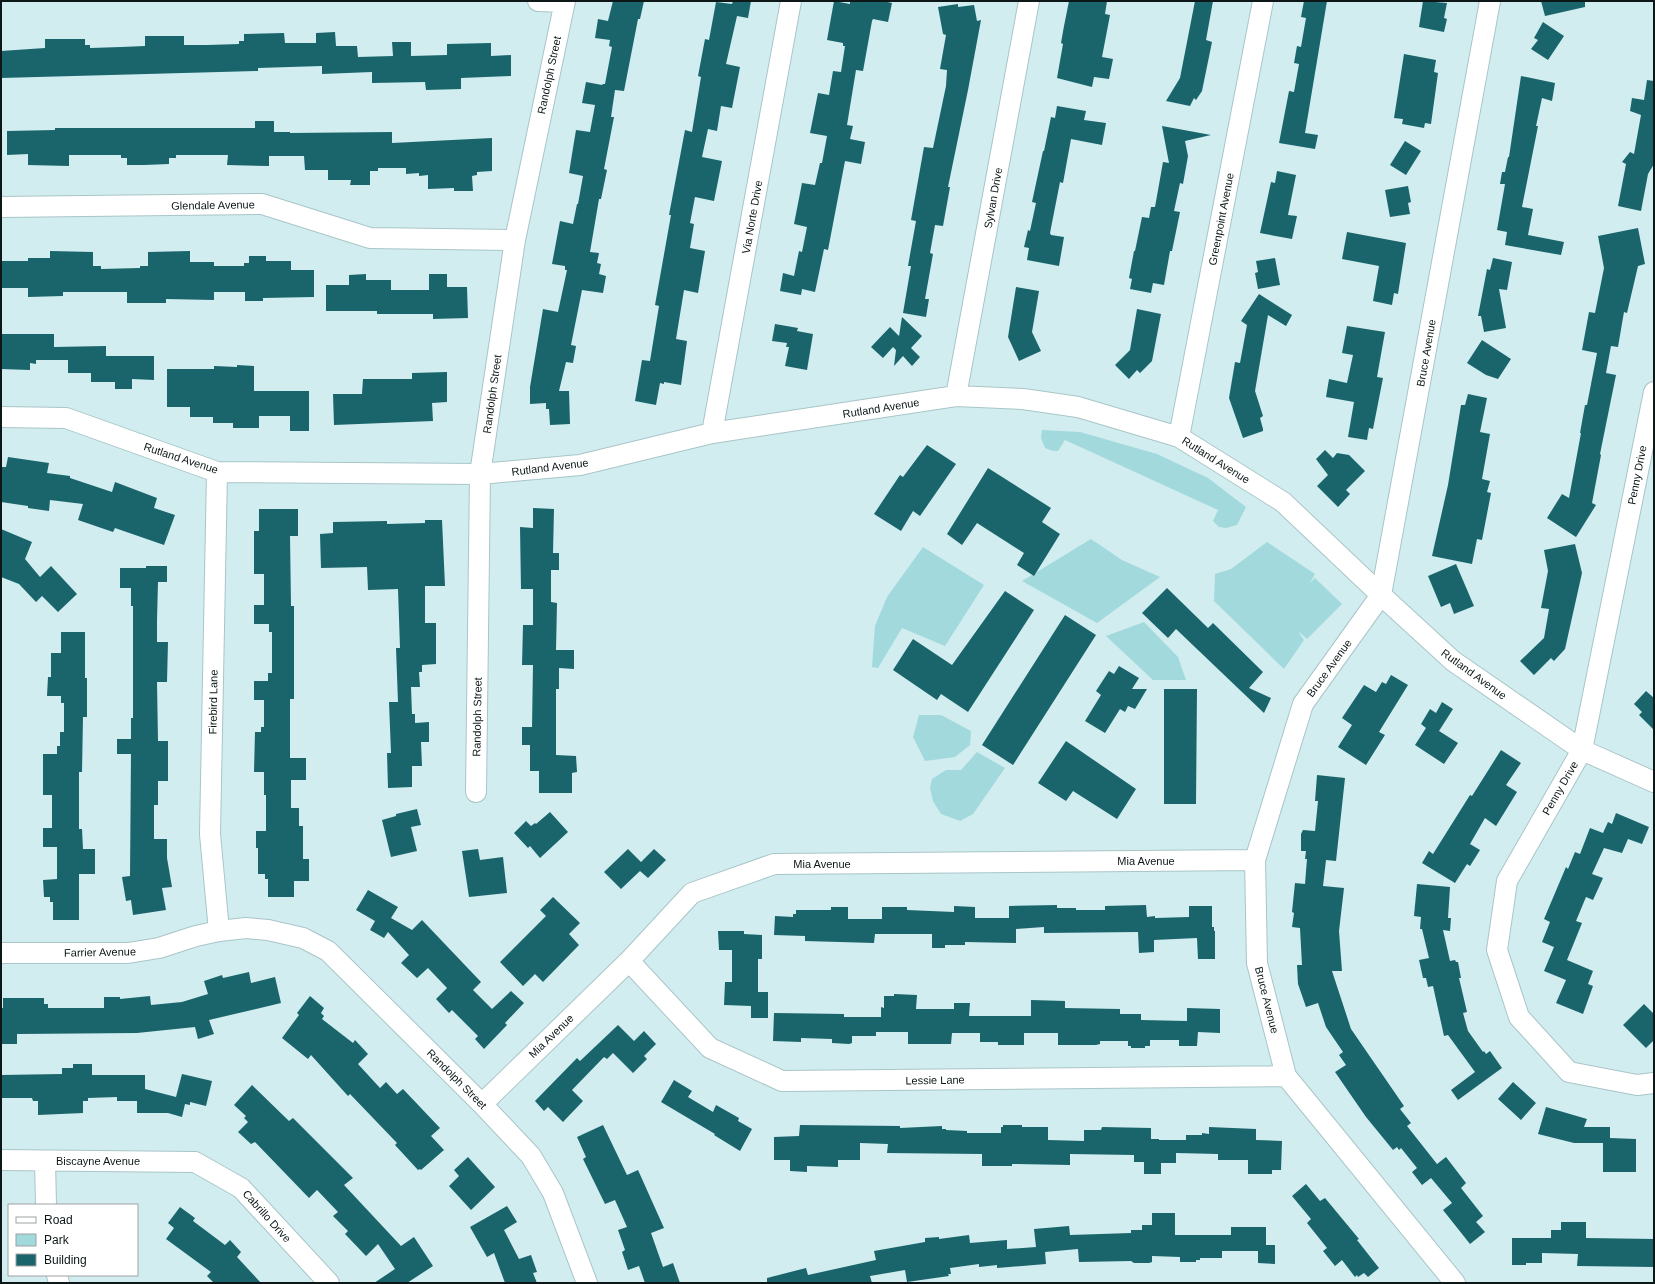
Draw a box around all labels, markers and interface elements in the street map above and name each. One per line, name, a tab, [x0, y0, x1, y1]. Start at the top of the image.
street label: Randolph Street	[535, 35, 563, 115]
street label: Sylvan Drive	[982, 167, 1004, 229]
street label: Greenpoint Avenue	[1206, 172, 1236, 266]
street label: Via Norte Drive	[740, 179, 764, 255]
street label: Glendale Avenue	[171, 198, 255, 212]
street label: Bruce Avenue	[1414, 318, 1438, 388]
street label: Randolph Street	[481, 354, 503, 434]
street label: Rutland Avenue	[842, 396, 920, 420]
street label: Rutland Avenue	[1180, 434, 1252, 486]
street label: Rutland Avenue	[142, 440, 220, 476]
street label: Penny Drive	[1625, 444, 1649, 506]
street label: Rutland Avenue	[511, 456, 589, 478]
street label: Bruce Avenue	[1304, 637, 1354, 699]
street label: Rutland Avenue	[1439, 646, 1509, 702]
street label: Firebird Lane	[206, 669, 220, 735]
street label: Randolph Street	[470, 677, 484, 757]
street label: Penny Drive	[1540, 759, 1580, 817]
street label: Mia Avenue	[1117, 855, 1175, 867]
street label: Mia Avenue	[793, 858, 851, 870]
street label: Farrier Avenue	[64, 945, 136, 959]
street label: Bruce Avenue	[1253, 965, 1281, 1035]
street label: Mia Avenue	[526, 1012, 576, 1060]
street label: Randolph Street	[425, 1047, 489, 1111]
street label: Lessie Lane	[905, 1073, 965, 1087]
street label: Biscayne Avenue	[56, 1155, 140, 1167]
street label: Cabrillo Drive	[240, 1187, 294, 1245]
legend	[8, 1204, 138, 1276]
text: Road	[44, 1213, 73, 1227]
text: Park	[44, 1233, 70, 1247]
text: Building	[44, 1253, 87, 1267]

